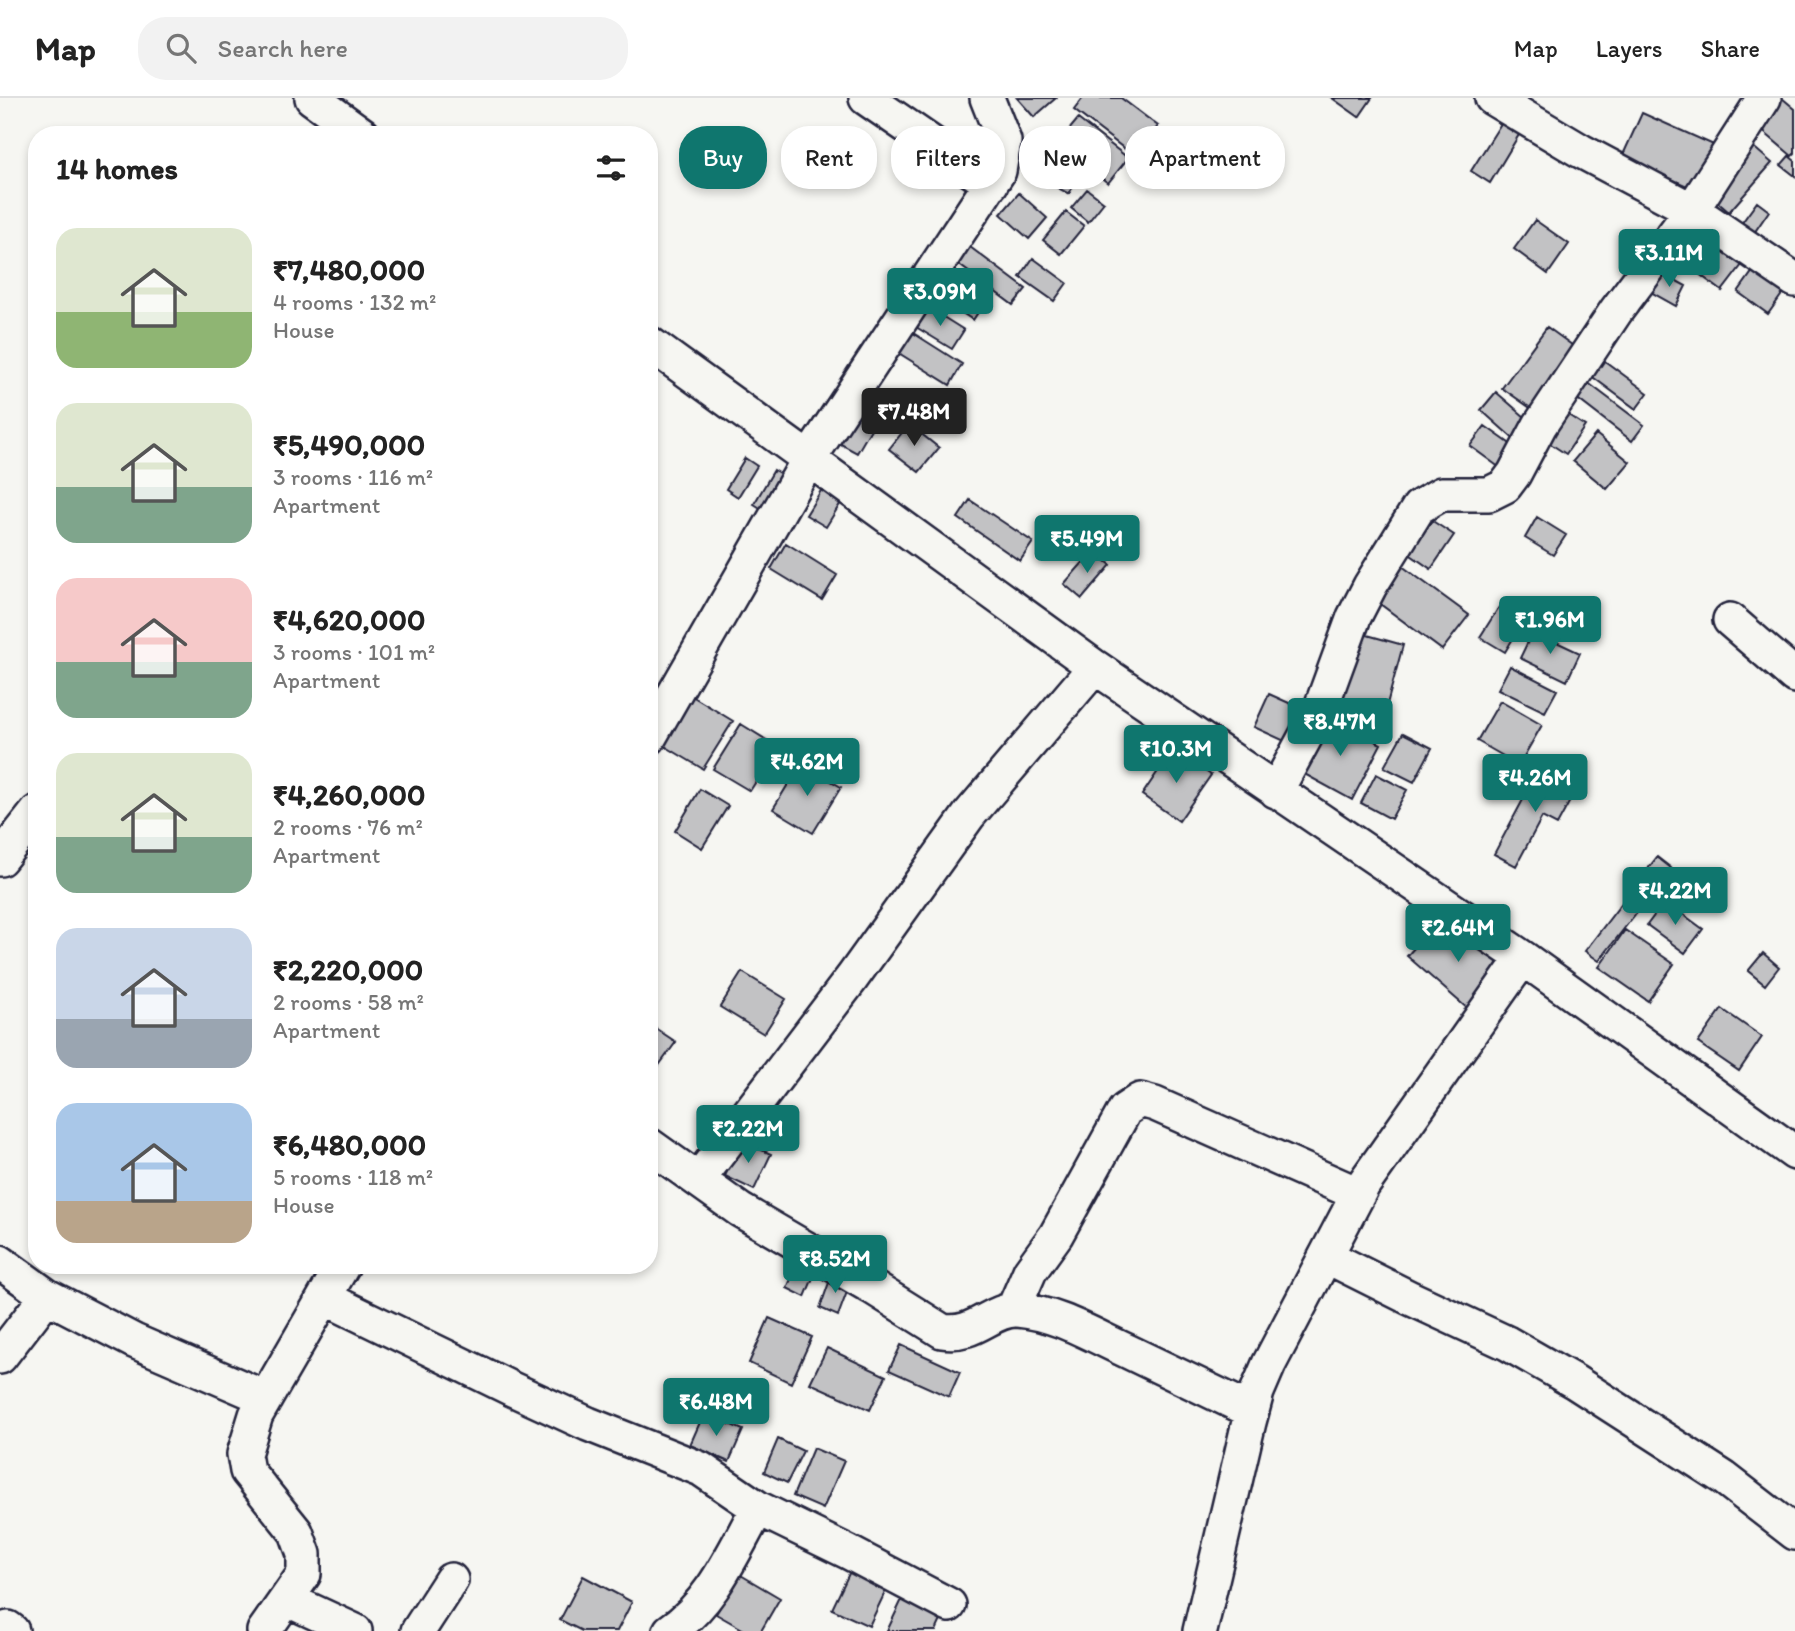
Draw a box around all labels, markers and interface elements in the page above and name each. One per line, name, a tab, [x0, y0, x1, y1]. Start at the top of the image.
search box	[138, 17, 628, 80]
text: Map	[35, 29, 96, 68]
icon: search	[162, 29, 200, 67]
text: Search here	[218, 32, 348, 64]
text: Map	[1514, 34, 1558, 63]
text: Layers	[1596, 34, 1663, 63]
text: Share	[1701, 34, 1760, 63]
chip: Buy	[679, 126, 767, 189]
chip: Rent	[781, 126, 877, 189]
chip: Filters	[891, 126, 1005, 189]
chip: New	[1019, 126, 1111, 189]
chip: Apartment	[1125, 126, 1285, 189]
icon: filters	[592, 149, 630, 187]
text: 14 homes	[56, 150, 178, 187]
pin: ₹3.11M	[1612, 230, 1726, 289]
text: ₹3.11M	[1635, 238, 1703, 266]
text: ₹7,480,000	[273, 251, 425, 288]
icon: home	[112, 256, 196, 340]
pin: ₹3.09M	[883, 268, 997, 328]
text: ₹3.09M	[903, 277, 977, 305]
text: 4 rooms · 132 m²	[273, 288, 436, 316]
text: House	[273, 316, 335, 344]
pin: ₹7.48M	[857, 388, 971, 448]
text: ₹7.48M	[878, 397, 950, 425]
text: ₹5,490,000	[273, 426, 425, 463]
icon: home	[112, 431, 196, 515]
text: 3 rooms · 116 m²	[273, 463, 433, 491]
text: Apartment	[273, 491, 380, 519]
pin: ₹5.49M	[1030, 516, 1144, 575]
text: ₹5.49M	[1051, 524, 1123, 552]
pin: ₹1.96M	[1493, 596, 1607, 656]
text: ₹4,620,000	[273, 601, 425, 638]
text: ₹1.96M	[1515, 605, 1585, 633]
icon: home	[112, 606, 196, 690]
text: 3 rooms · 101 m²	[273, 638, 435, 666]
text: Apartment	[273, 666, 380, 694]
pin: ₹8.47M	[1283, 698, 1397, 758]
text: ₹8.47M	[1304, 707, 1376, 735]
pin: ₹10.3M	[1119, 726, 1233, 785]
text: ₹10.3M	[1140, 734, 1212, 762]
pin: ₹4.62M	[750, 738, 864, 798]
text: ₹4.62M	[770, 747, 844, 775]
pin: ₹4.26M	[1478, 754, 1592, 814]
text: ₹4.26M	[1498, 763, 1572, 791]
text: ₹4,260,000	[273, 776, 425, 813]
icon: home	[112, 781, 196, 865]
text: 2 rooms · 76 m²	[273, 813, 423, 841]
text: Apartment	[273, 841, 380, 869]
pin: ₹4.22M	[1618, 868, 1732, 927]
text: ₹4.22M	[1639, 876, 1711, 904]
pin: ₹2.64M	[1401, 904, 1515, 964]
text: ₹2.64M	[1421, 913, 1495, 941]
text: ₹2,220,000	[273, 951, 423, 988]
icon: home	[112, 956, 196, 1040]
text: 2 rooms · 58 m²	[273, 988, 424, 1016]
text: Apartment	[273, 1016, 380, 1044]
pin: ₹2.22M	[691, 1105, 805, 1165]
text: ₹2.22M	[712, 1114, 784, 1142]
text: ₹6,480,000	[273, 1126, 426, 1163]
icon: home	[112, 1131, 196, 1215]
text: 5 rooms · 118 m²	[273, 1163, 433, 1191]
text: House	[273, 1191, 335, 1219]
pin: ₹8.52M	[778, 1236, 892, 1295]
text: ₹8.52M	[799, 1244, 871, 1272]
pin: ₹6.48M	[659, 1378, 773, 1438]
text: ₹6.48M	[679, 1387, 753, 1415]

